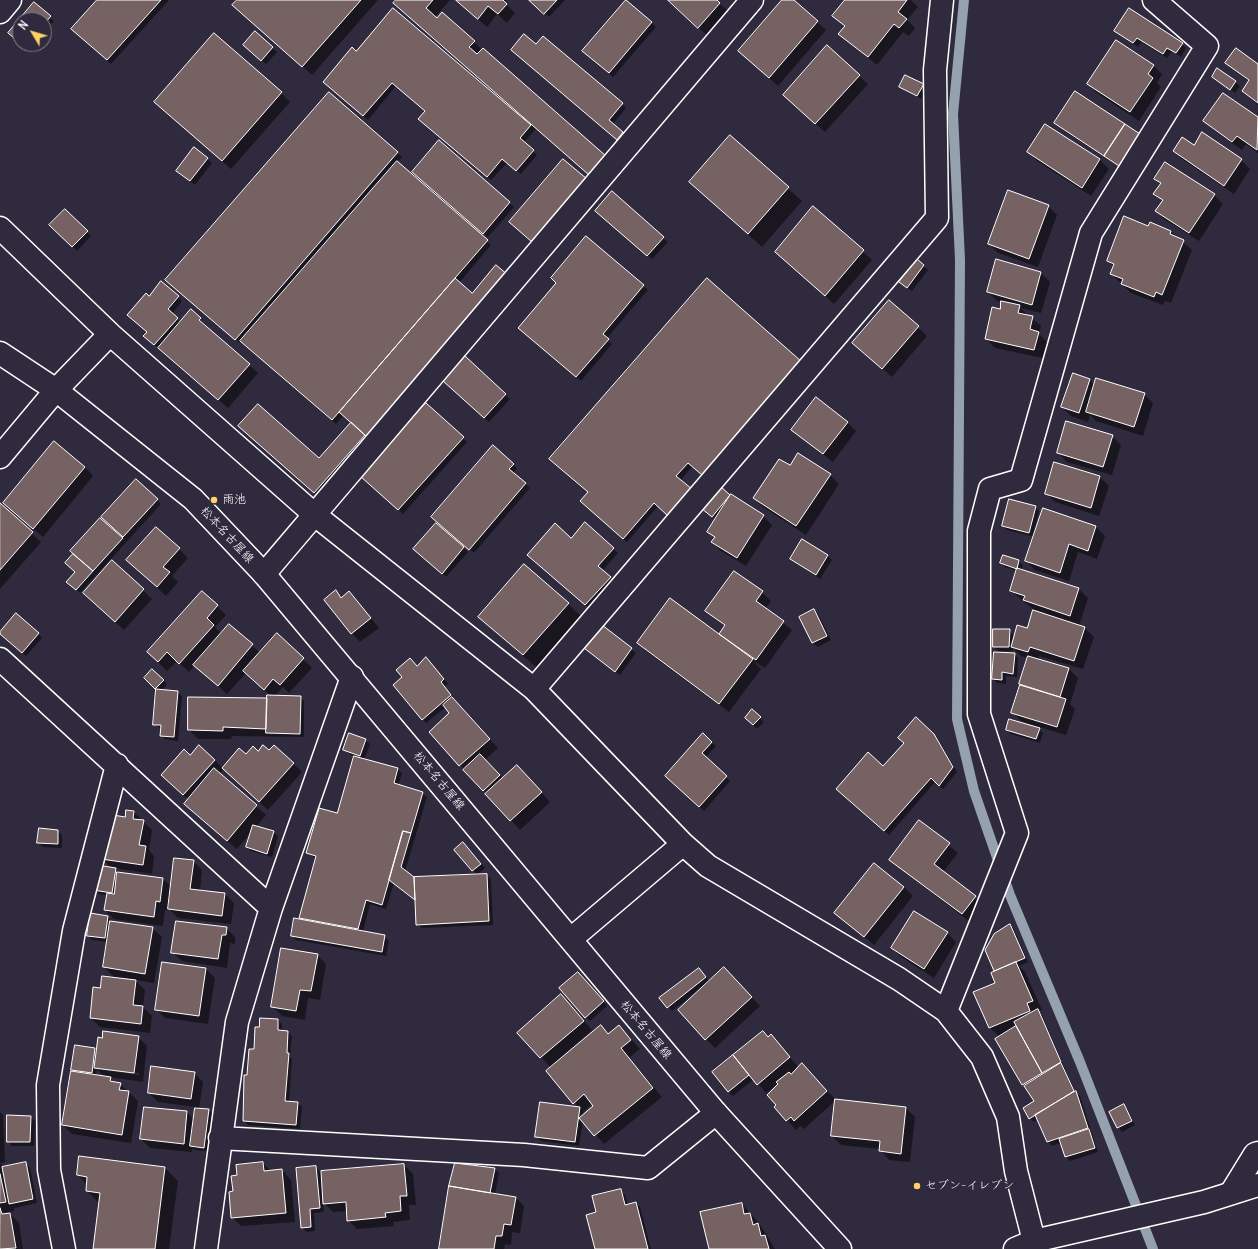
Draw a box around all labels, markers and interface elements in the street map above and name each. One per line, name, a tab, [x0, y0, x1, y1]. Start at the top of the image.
north arrow	[12, 12, 52, 52]
text: N	[15, 18, 31, 33]
place label: 雨池	[222, 493, 246, 507]
marker: 雨池	[209, 495, 219, 505]
street label: 松本名古屋線	[197, 504, 257, 566]
street label: 松本名古屋線	[410, 749, 468, 813]
street label: 松本名古屋線	[617, 998, 675, 1062]
place label: セブン-イレブン	[925, 1179, 1014, 1193]
marker: セブン-イレブン	[912, 1181, 922, 1191]

